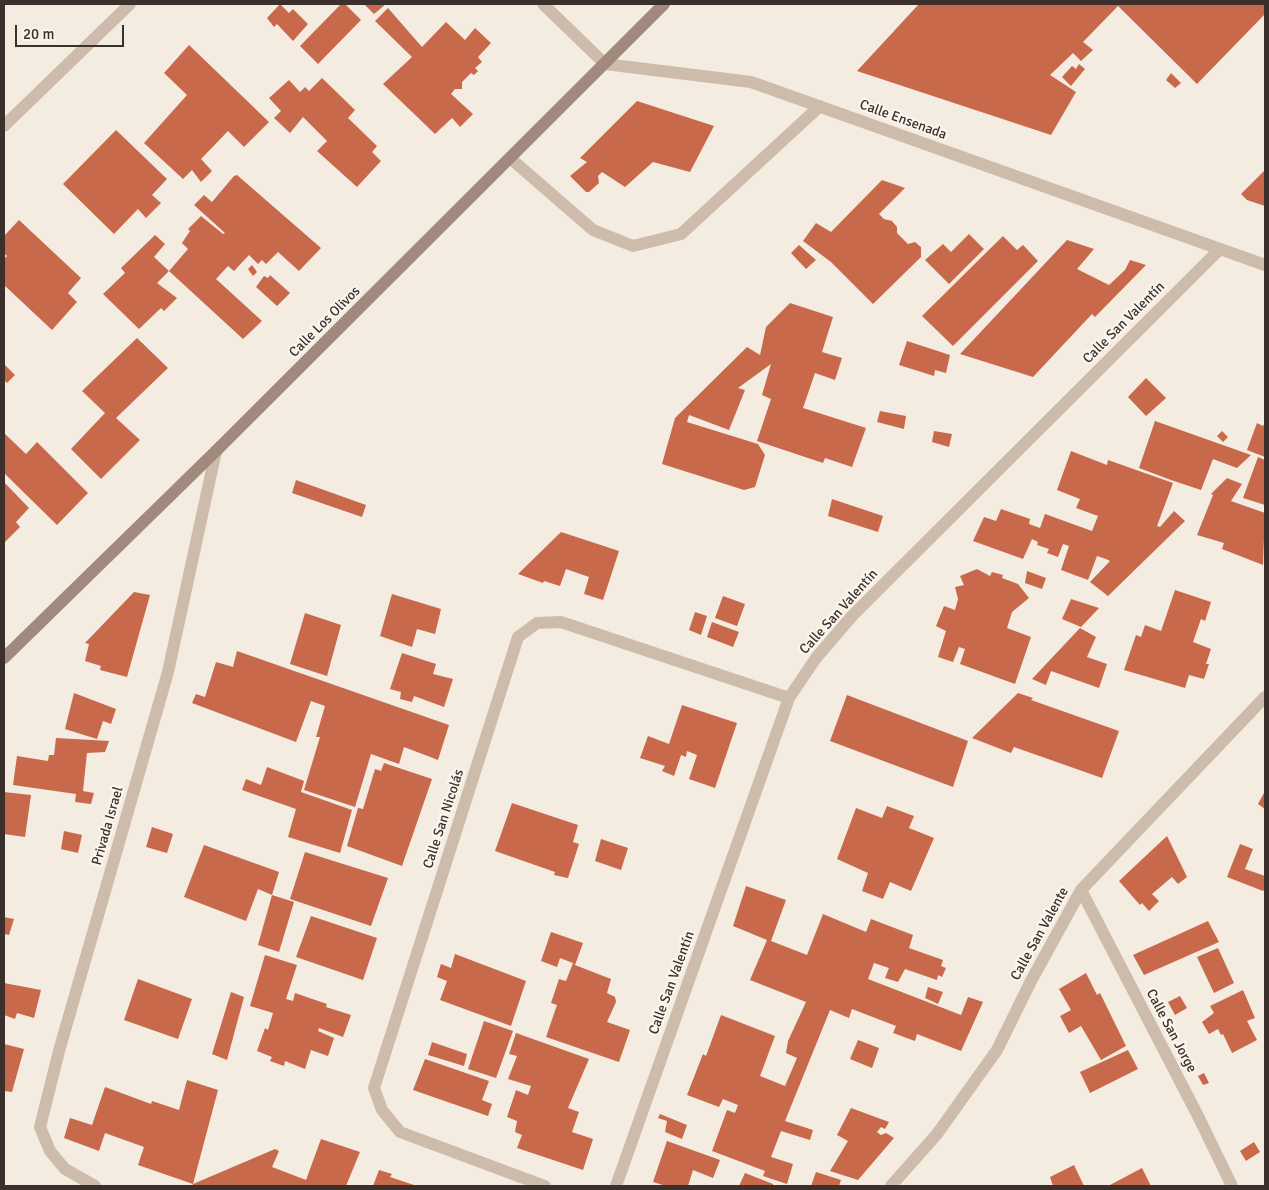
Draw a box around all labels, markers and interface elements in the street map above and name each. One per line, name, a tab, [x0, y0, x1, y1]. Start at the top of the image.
scale bar	[18, 15, 126, 47]
text: 20 m	[23, 25, 54, 43]
street label: Calle Ensenada	[857, 96, 949, 144]
street label: Calle San Valentín	[1080, 279, 1168, 367]
street label: Calle Los Olivos	[286, 283, 364, 361]
street label: Calle San Valentín	[796, 566, 882, 658]
street label: Calle San Nicolás	[420, 767, 468, 871]
street label: Privada Israel	[89, 785, 127, 867]
street label: Calle San Valente	[1007, 884, 1073, 984]
street label: Calle San Valentín	[646, 929, 698, 1037]
street label: Calle San Jorge	[1142, 986, 1200, 1076]

